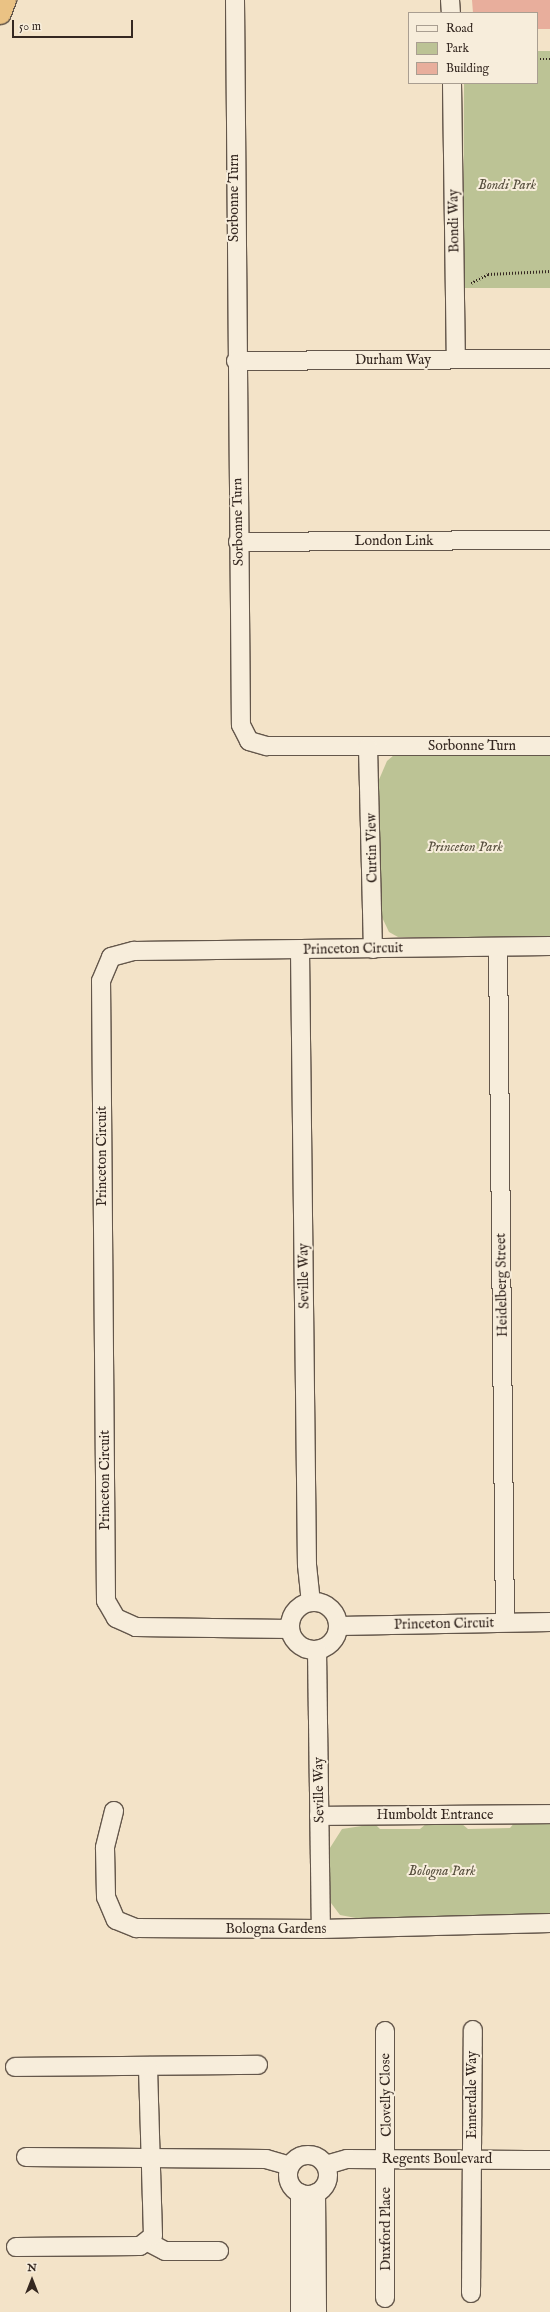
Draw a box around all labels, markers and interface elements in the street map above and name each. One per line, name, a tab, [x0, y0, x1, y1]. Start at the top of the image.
scale bar	[14, 12, 135, 38]
legend	[408, 12, 538, 84]
text: 50 m	[19, 19, 41, 34]
text: Road	[446, 21, 473, 36]
text: Park	[446, 41, 469, 56]
text: Building	[446, 61, 489, 76]
street label: Sorbonne Turn	[226, 154, 242, 242]
park label: Bondi Park	[478, 177, 536, 193]
street label: Bondi Way	[445, 189, 463, 253]
street label: Durham Way	[355, 352, 431, 368]
street label: Sorbonne Turn	[229, 478, 247, 566]
street label: London Link	[354, 533, 434, 549]
street label: Sorbonne Turn	[428, 738, 516, 754]
street label: Curtin View	[363, 813, 381, 883]
park label: Princeton Park	[427, 839, 503, 855]
street label: Princeton Circuit	[303, 940, 403, 958]
street label: Princeton Circuit	[94, 1106, 110, 1206]
street label: Heidelberg Street	[493, 1233, 511, 1337]
street label: Seville Way	[295, 1243, 313, 1309]
street label: Princeton Circuit	[97, 1430, 113, 1530]
street label: Princeton Circuit	[394, 1615, 494, 1633]
street label: Seville Way	[310, 1757, 328, 1823]
street label: Humboldt Entrance	[377, 1807, 493, 1823]
park label: Bologna Park	[408, 1863, 476, 1879]
street label: Bologna Gardens	[226, 1921, 326, 1937]
street label: Ennerdale Way	[464, 2051, 480, 2139]
street label: Clovelly Close	[377, 2053, 395, 2137]
street label: Regents Boulevard	[382, 2151, 492, 2167]
street label: Duxford Place	[378, 2187, 394, 2271]
north arrow	[12, 2260, 52, 2300]
text: N	[27, 2261, 37, 2275]

